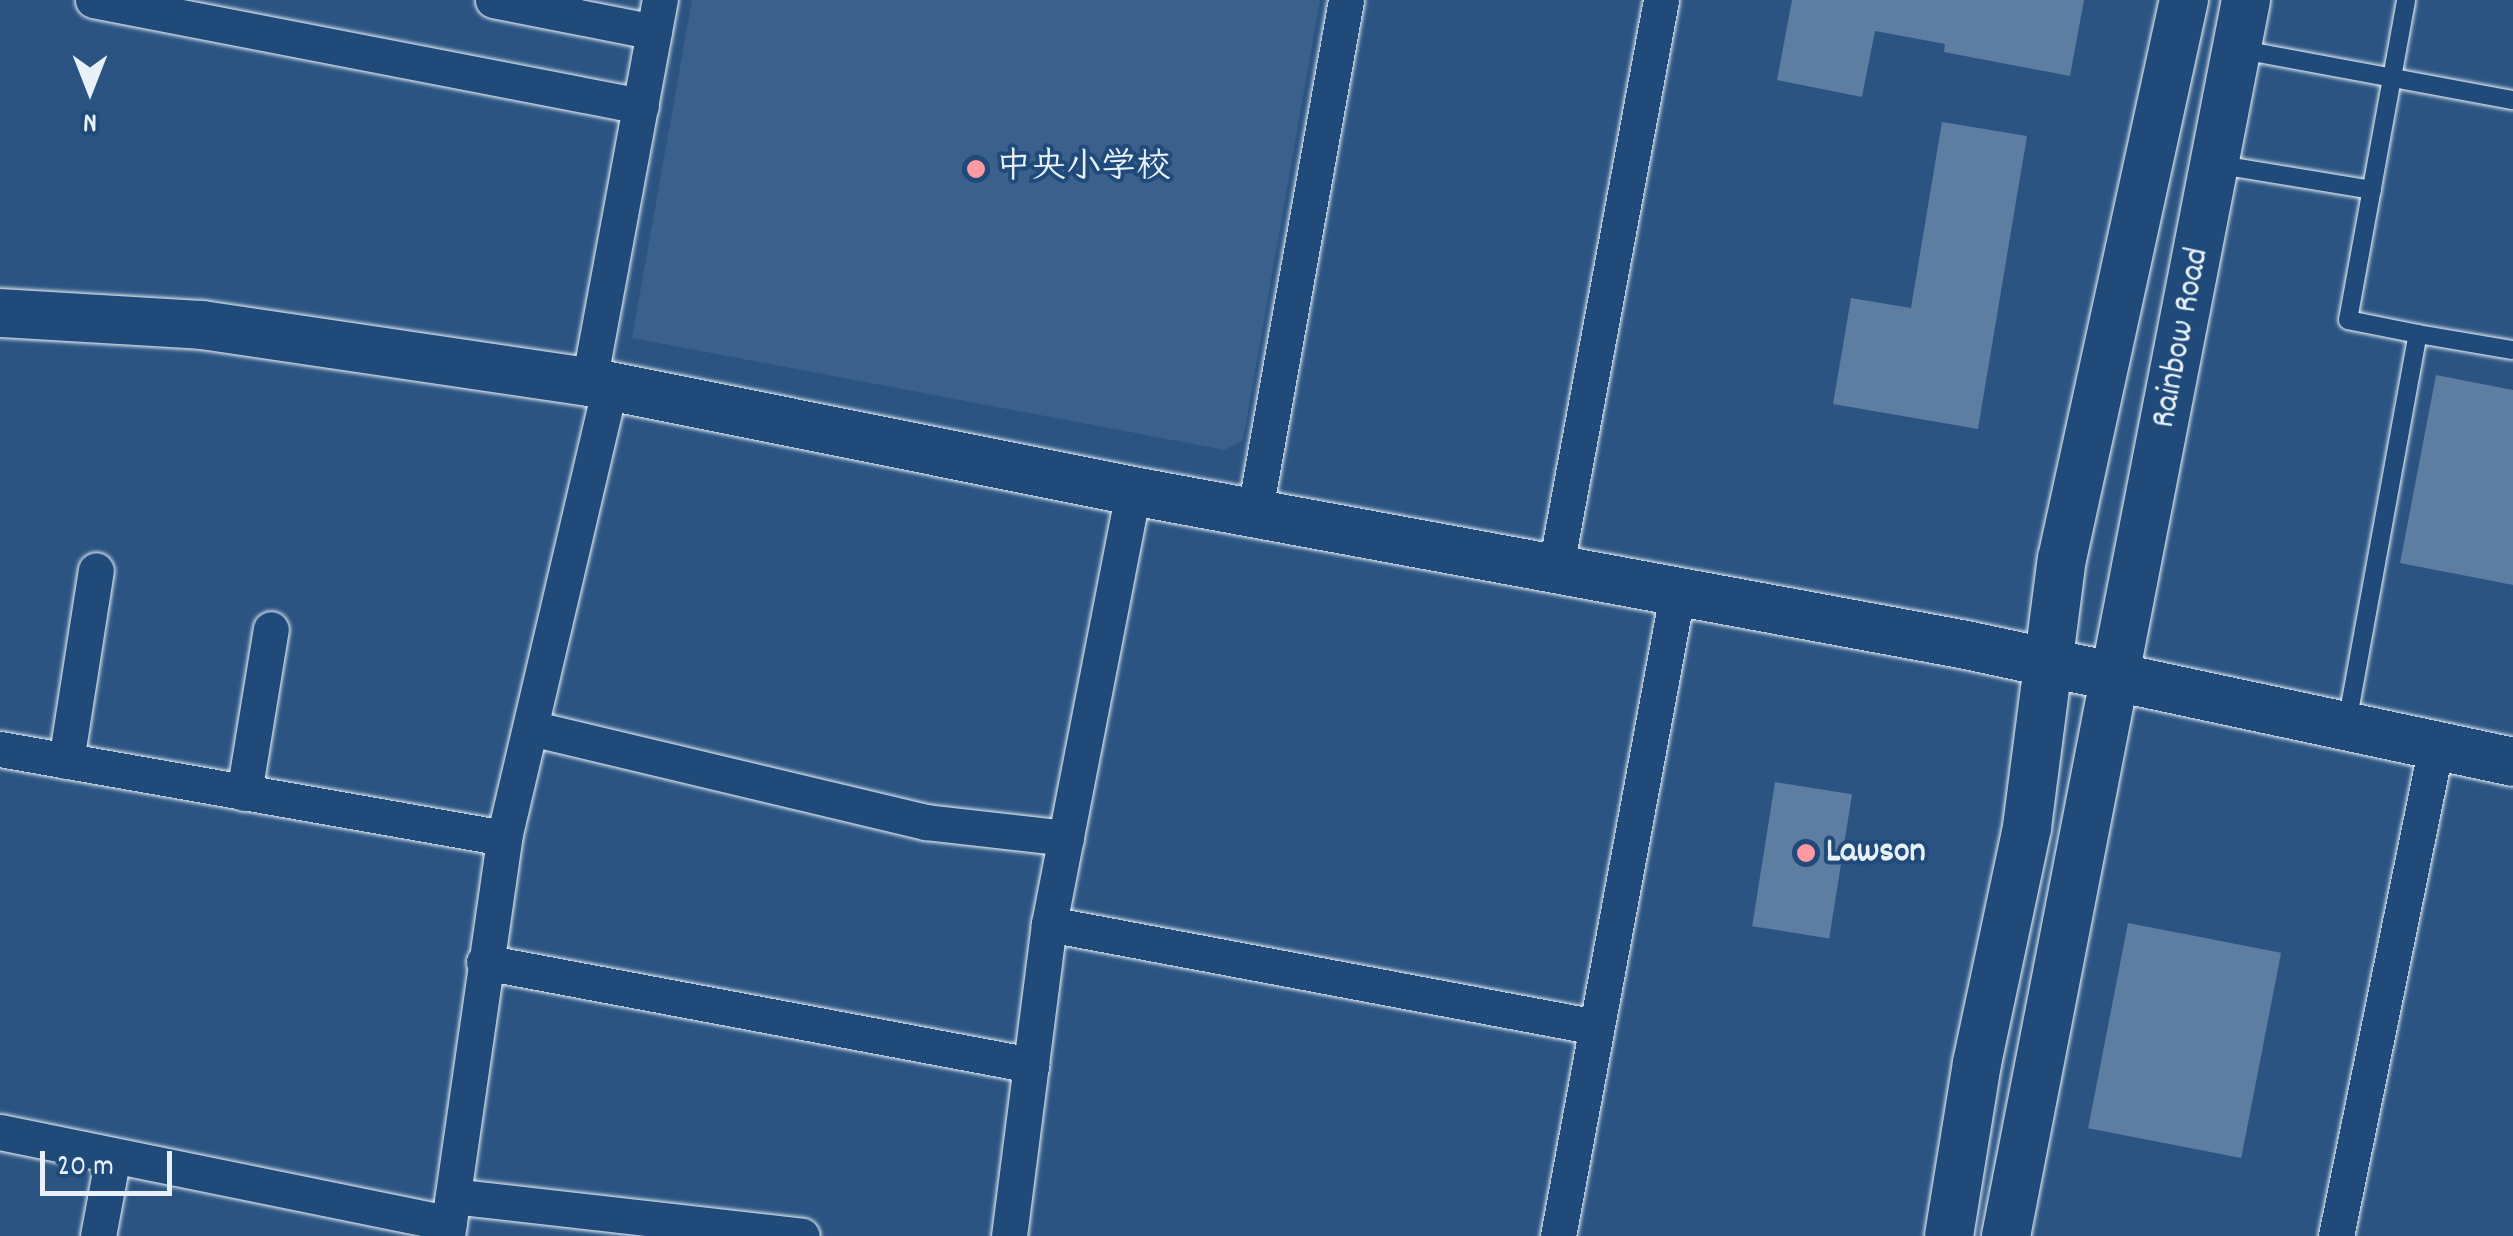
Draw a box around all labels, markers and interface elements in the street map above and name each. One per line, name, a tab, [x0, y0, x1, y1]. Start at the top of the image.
north arrow	[40, 40, 140, 140]
text: N	[83, 100, 97, 140]
place label: 中央小学校	[996, 148, 1171, 190]
marker: 中央小学校	[965, 158, 987, 180]
street label: Rainbow Road	[2144, 244, 2220, 432]
place label: Lawson	[1826, 832, 1926, 874]
marker: Lawson	[1795, 842, 1817, 864]
scale bar	[45, 1131, 178, 1193]
text: 20 m	[57, 1147, 114, 1190]

